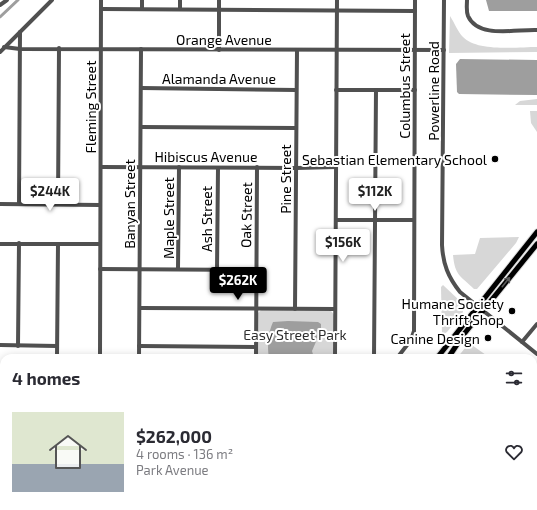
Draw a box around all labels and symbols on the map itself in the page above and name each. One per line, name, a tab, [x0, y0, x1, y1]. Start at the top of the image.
street label: Orange Avenue	[176, 31, 272, 48]
street label: Columbus Street	[396, 33, 413, 139]
street label: Powerline Road	[425, 41, 442, 141]
street label: Fleming Street	[82, 61, 99, 153]
street label: Alamanda Avenue	[162, 70, 276, 87]
street label: Pine Street	[277, 144, 294, 214]
street label: Hibiscus Avenue	[154, 148, 258, 165]
place label: Sebastian Elementary School	[302, 151, 488, 168]
marker: Sebastian Elementary School	[490, 154, 500, 164]
street label: Banyan Street	[121, 159, 138, 249]
street label: Maple Street	[160, 177, 177, 259]
pin: $244K	[22, 178, 78, 212]
pin: $112K	[347, 178, 403, 212]
street label: Oak Street	[237, 182, 255, 248]
street label: Ash Street	[198, 186, 215, 252]
pin: $156K	[315, 229, 371, 263]
pin: $262K	[210, 267, 266, 301]
one-way arrow	[502, 276, 511, 287]
place label: Humane Society Thrift Shop	[402, 295, 505, 328]
marker: Humane Society Thrift Shop	[507, 306, 517, 316]
park label: Easy Street Park	[243, 326, 347, 343]
place label: Canine Design	[391, 330, 480, 347]
marker: Canine Design	[483, 333, 493, 343]

